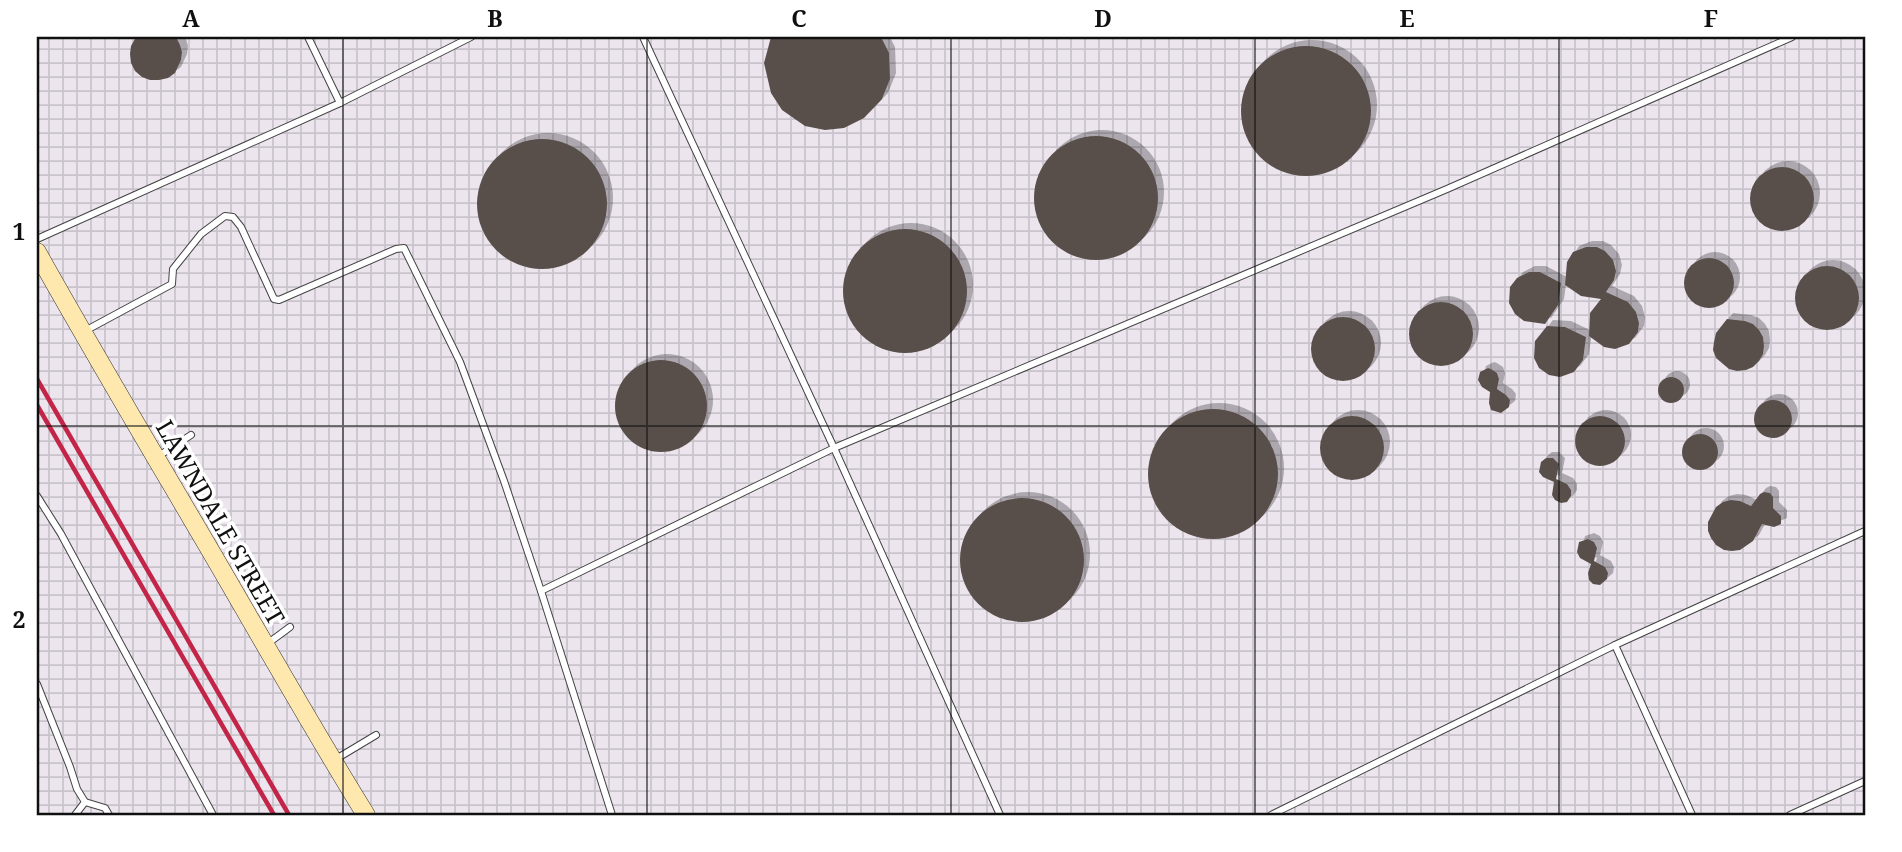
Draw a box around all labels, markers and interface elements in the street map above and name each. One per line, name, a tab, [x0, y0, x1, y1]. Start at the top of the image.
text: A	[182, 2, 200, 34]
text: B	[487, 2, 503, 34]
text: C	[791, 2, 807, 34]
text: D	[1094, 2, 1112, 34]
text: E	[1399, 2, 1415, 34]
text: F	[1704, 2, 1718, 34]
text: 1	[13, 215, 26, 247]
street label: LAWNDALE STREET	[149, 414, 293, 631]
text: 2	[13, 603, 26, 635]

